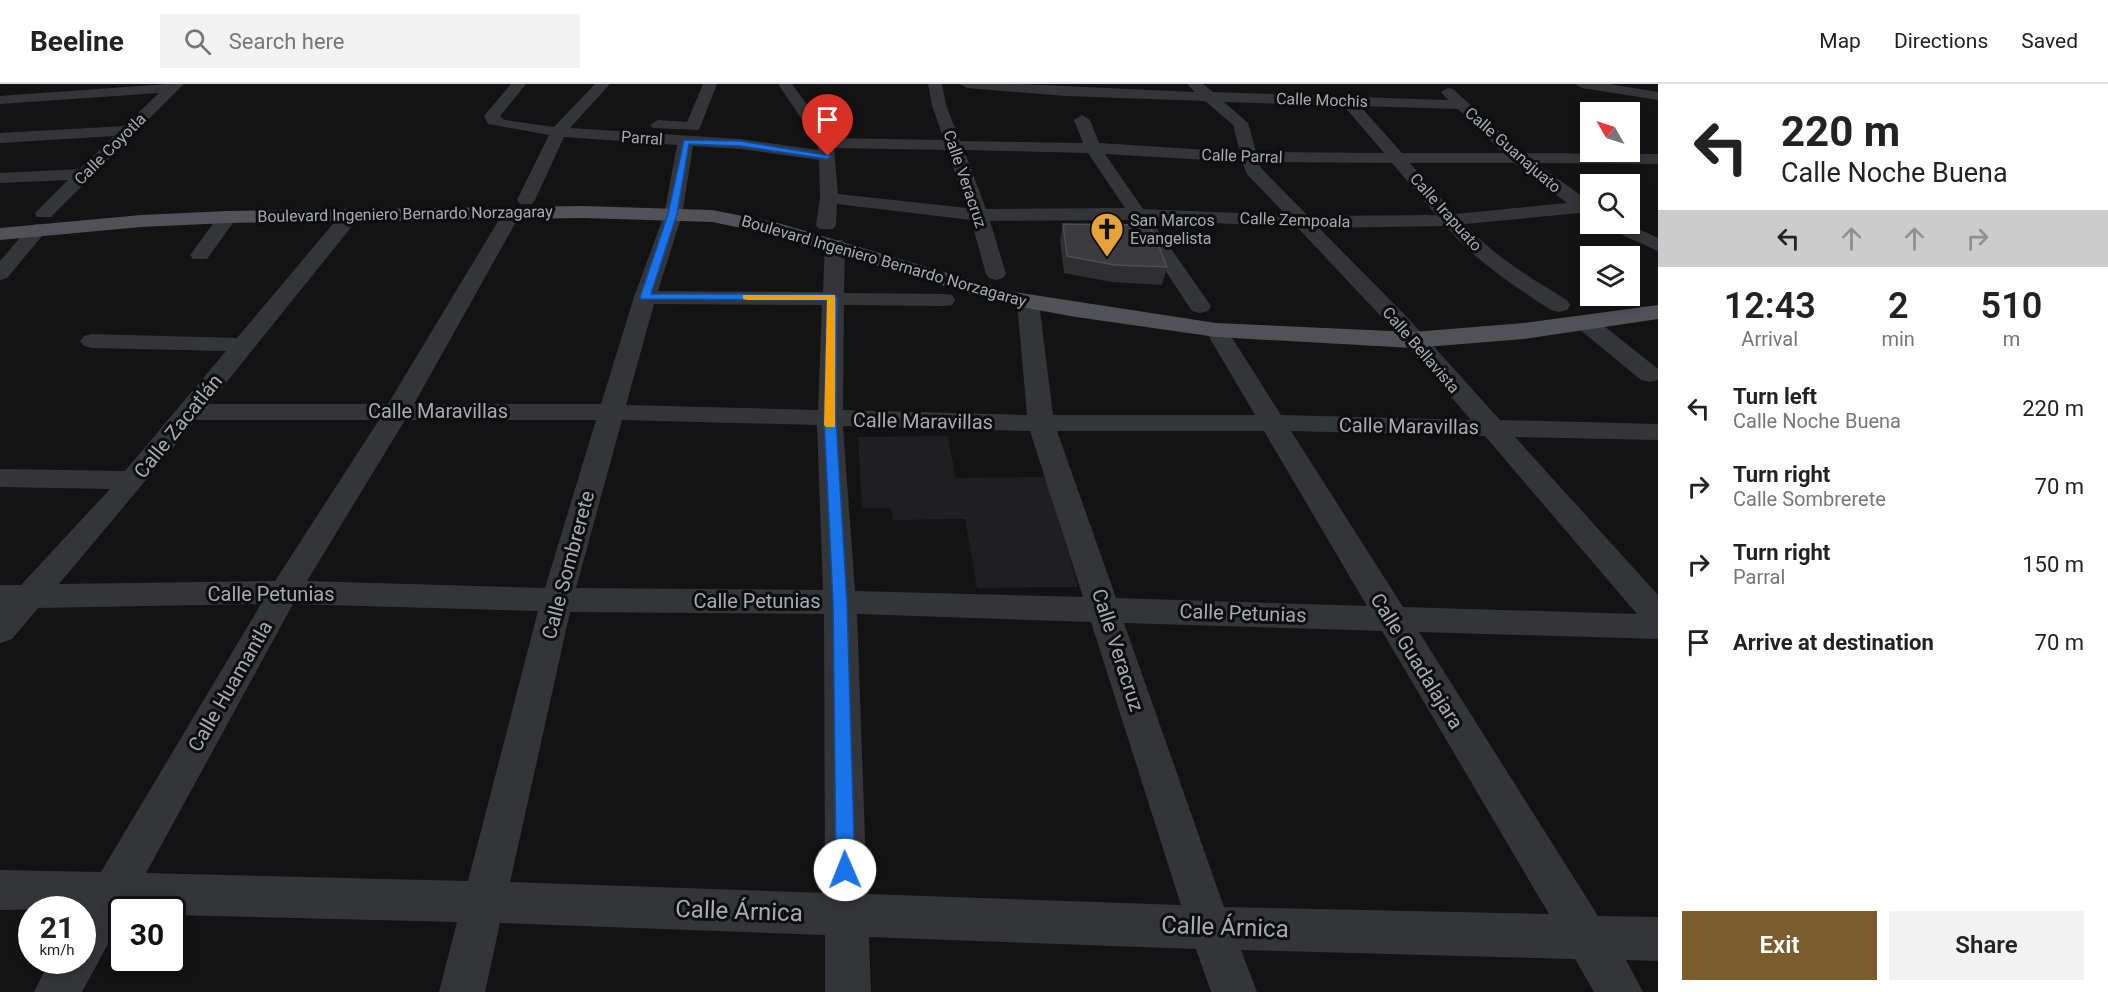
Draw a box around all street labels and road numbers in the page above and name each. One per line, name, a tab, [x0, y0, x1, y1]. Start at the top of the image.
street label: Calle Mochis	[1276, 89, 1368, 111]
street label: Calle Guanajuato	[1461, 103, 1565, 197]
street label: Calle Coyotla	[70, 109, 150, 189]
street label: Parral	[620, 127, 664, 149]
street label: Calle Veracruz	[939, 128, 991, 230]
street label: Calle Parral	[1201, 145, 1283, 167]
street label: Calle Irapuato	[1406, 169, 1486, 255]
street label: Boulevard Ingeniero Bernardo Norzagaray	[257, 202, 553, 226]
street label: Calle Zempoala	[1239, 209, 1351, 231]
street label: Boulevard Ingeniero Bernardo Norzagaray	[739, 211, 1029, 311]
street label: Calle Bellavista	[1378, 303, 1464, 397]
street label: Calle Zacatlán	[129, 369, 227, 483]
street label: Calle Maravillas	[368, 399, 508, 423]
street label: Calle Maravillas	[853, 408, 993, 434]
street label: Calle Maravillas	[1339, 413, 1479, 439]
street label: Calle Sombrerete	[537, 488, 599, 642]
street label: Calle Petunias	[208, 582, 334, 606]
street label: Calle Veracruz	[1087, 586, 1149, 714]
street label: Calle Petunias	[694, 589, 820, 613]
street label: Calle Guadalajara	[1366, 589, 1468, 733]
street label: Calle Petunias	[1179, 599, 1307, 627]
street label: Calle Huamantla	[183, 616, 277, 756]
street label: Calle Árnica	[675, 895, 803, 927]
street label: Calle Árnica	[1161, 911, 1289, 943]

